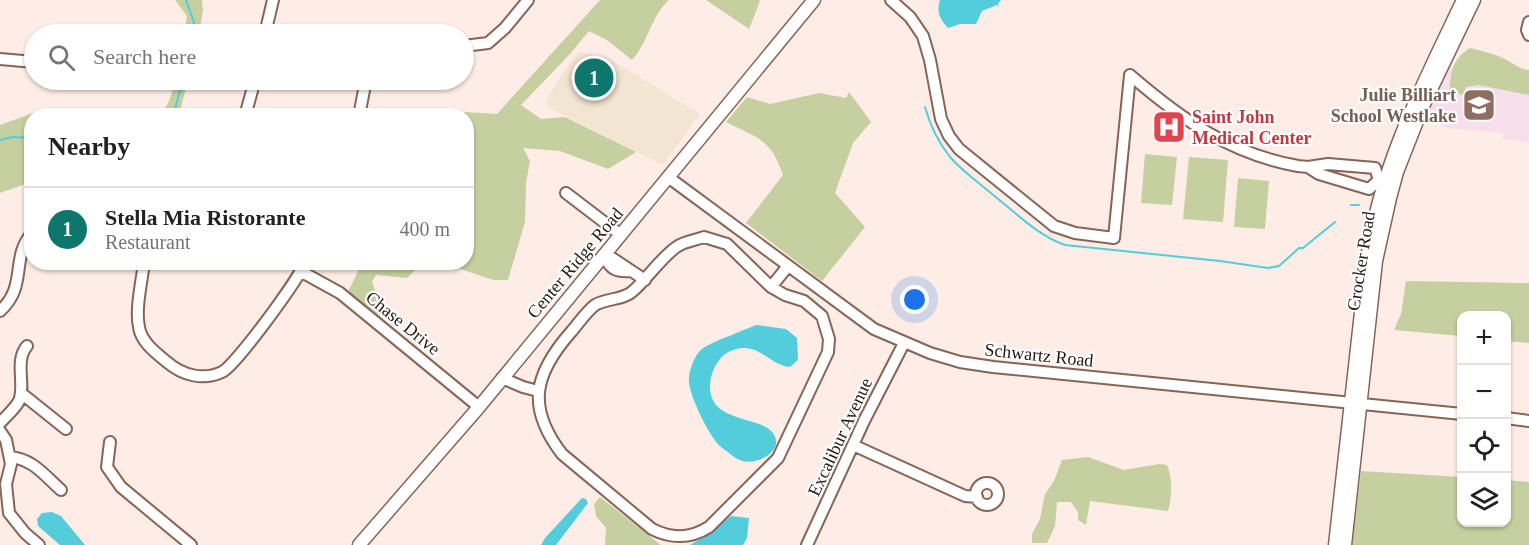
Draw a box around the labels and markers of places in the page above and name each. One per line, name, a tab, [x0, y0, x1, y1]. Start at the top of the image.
pin: 1	[574, 56, 614, 100]
place label: Julie Billiart School Westlake	[1331, 85, 1456, 126]
school or university icon: Julie Billiart School Westlake	[1461, 87, 1497, 123]
place label: Saint John Medical Center	[1192, 107, 1311, 148]
hospital icon: Saint John Medical Center	[1151, 109, 1187, 145]

